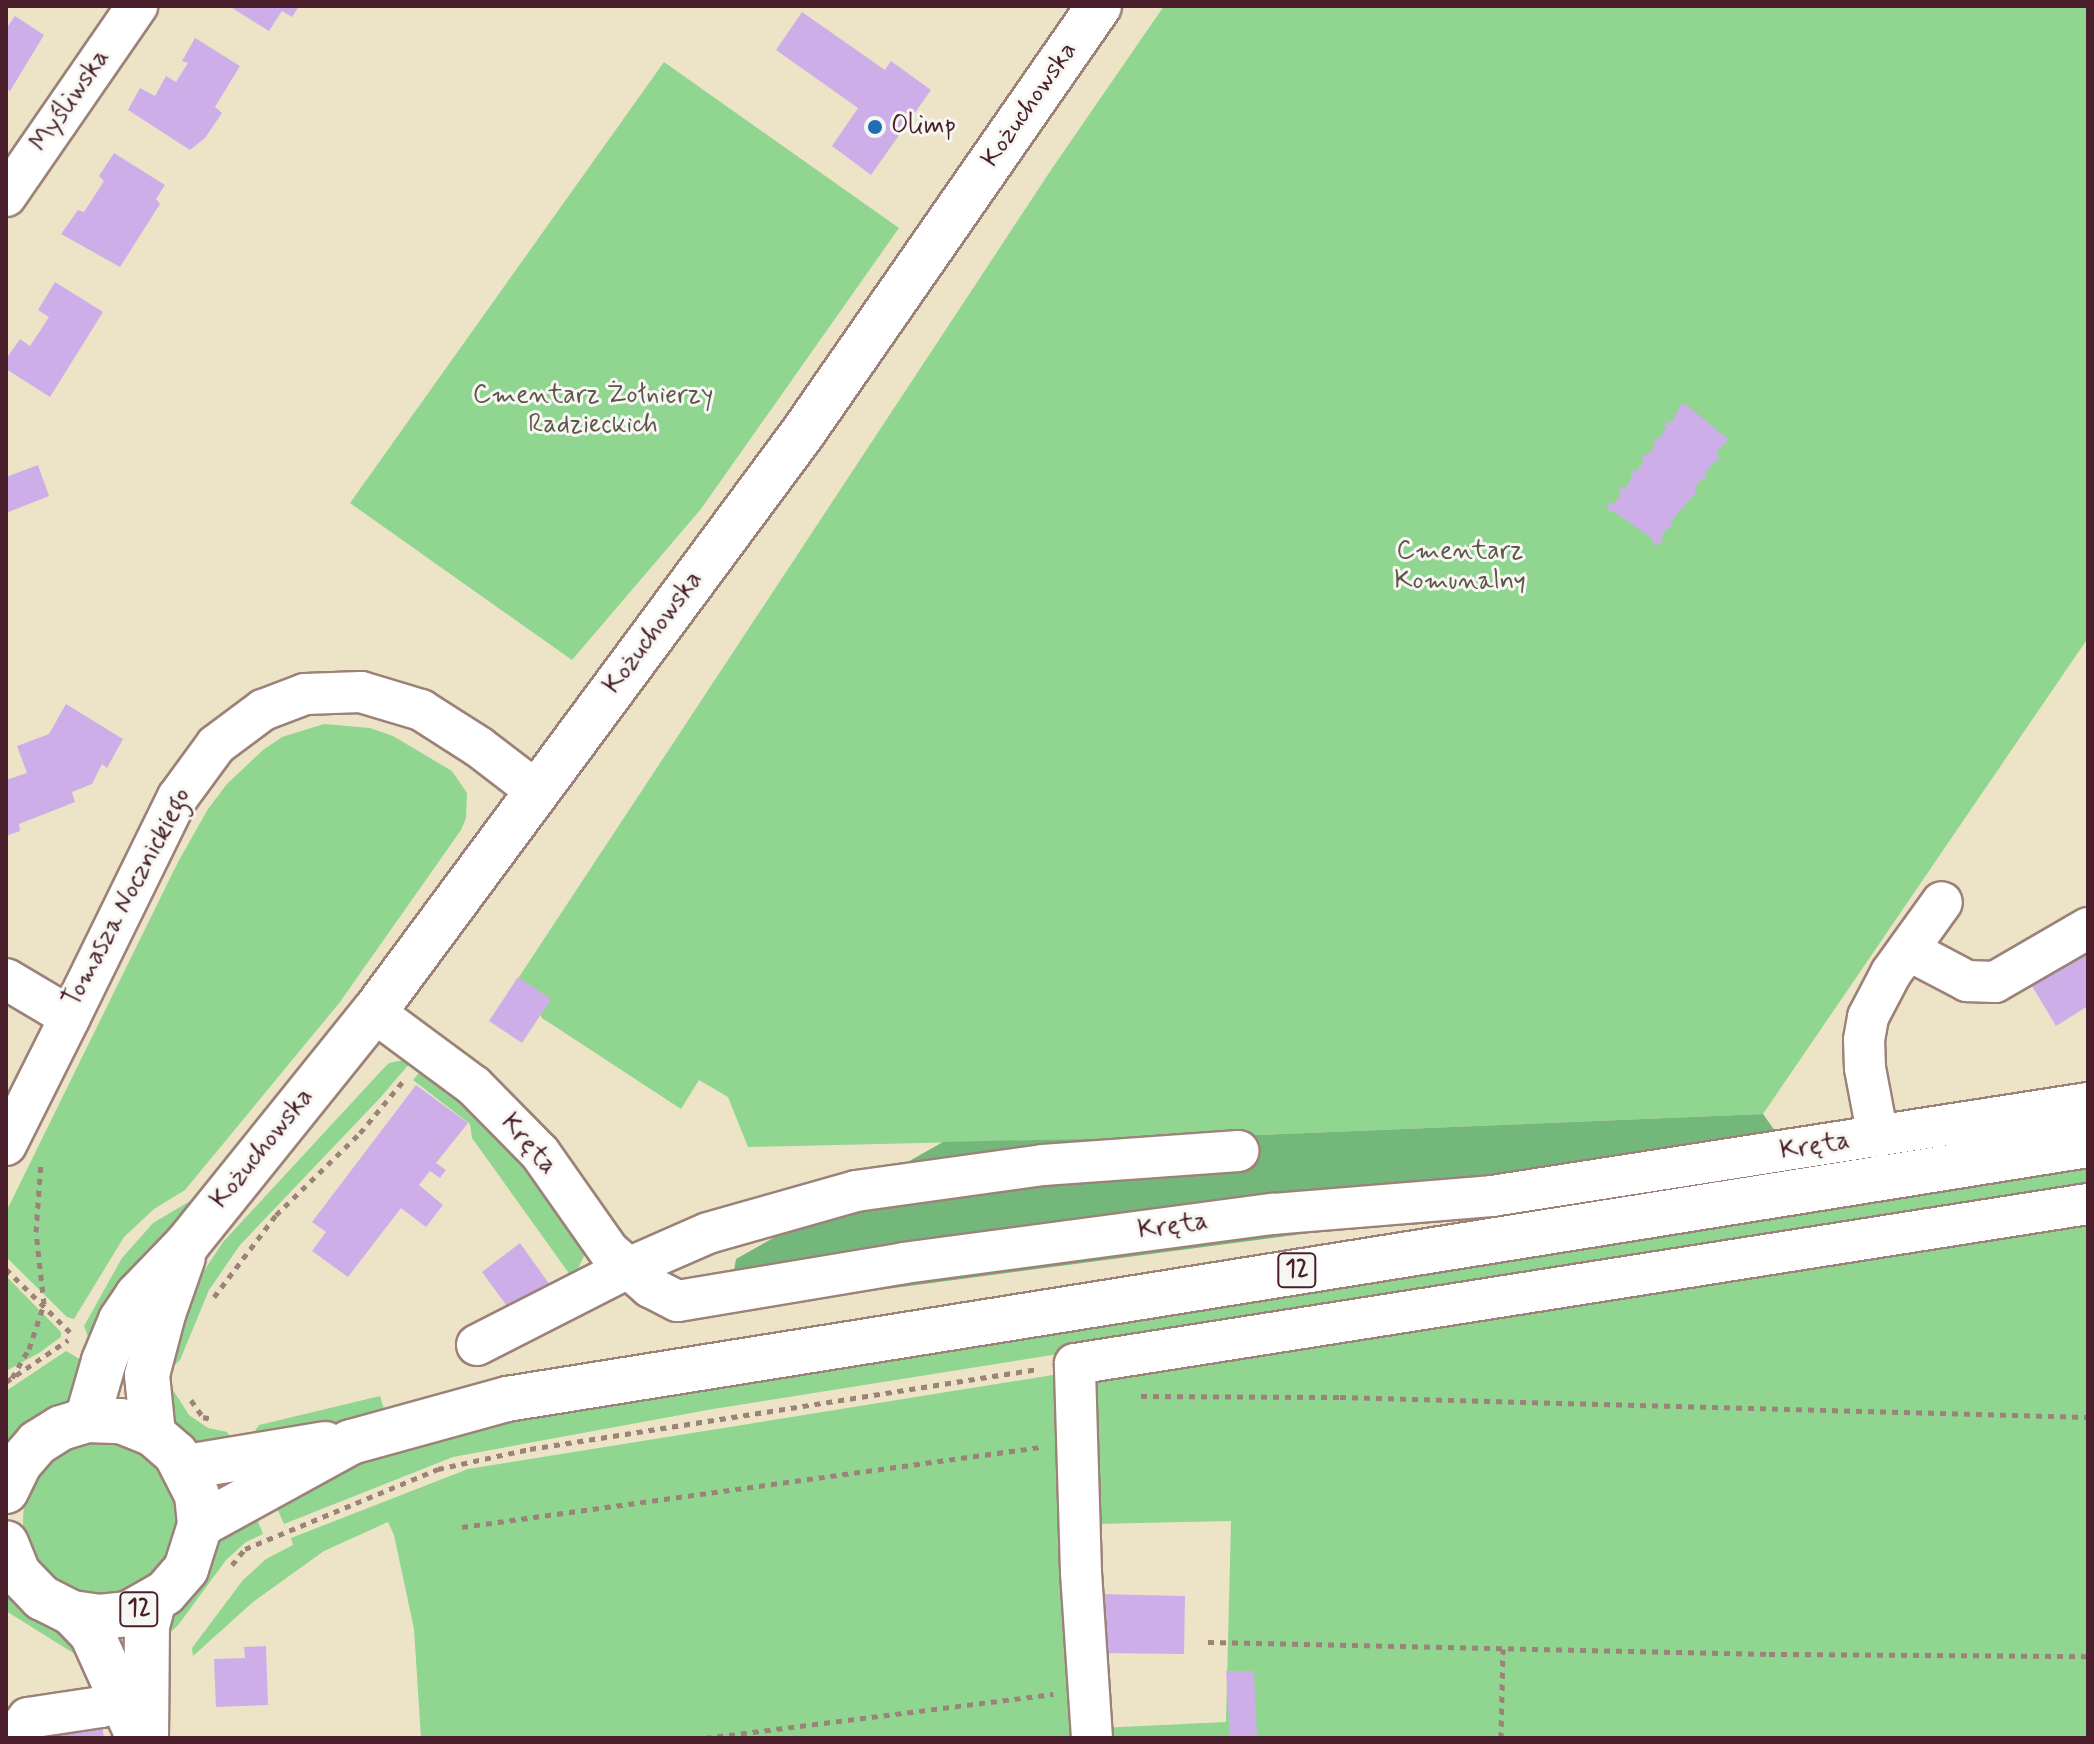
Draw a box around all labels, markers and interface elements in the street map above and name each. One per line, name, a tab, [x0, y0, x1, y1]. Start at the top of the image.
street label: Kożuchowska	[975, 36, 1085, 174]
street label: Myśliwska	[25, 44, 117, 158]
place label: Olimp	[891, 111, 956, 143]
marker: Olimp	[866, 118, 884, 136]
park label: Cmentarz Żołnierzy Radzieckich	[473, 380, 713, 442]
park label: Cmentarz Komunalny	[1394, 536, 1526, 598]
street label: Kożuchowska	[598, 565, 710, 701]
street label: Tomasza Nocznickiego	[57, 783, 199, 1013]
street label: Kożuchowska	[205, 1083, 321, 1215]
street label: Kręta	[493, 1108, 563, 1182]
street label: Kręta	[1778, 1126, 1852, 1168]
street label: Kręta	[1136, 1207, 1210, 1247]
road number: 12	[1277, 1250, 1317, 1290]
road number: 12	[119, 1589, 159, 1629]

